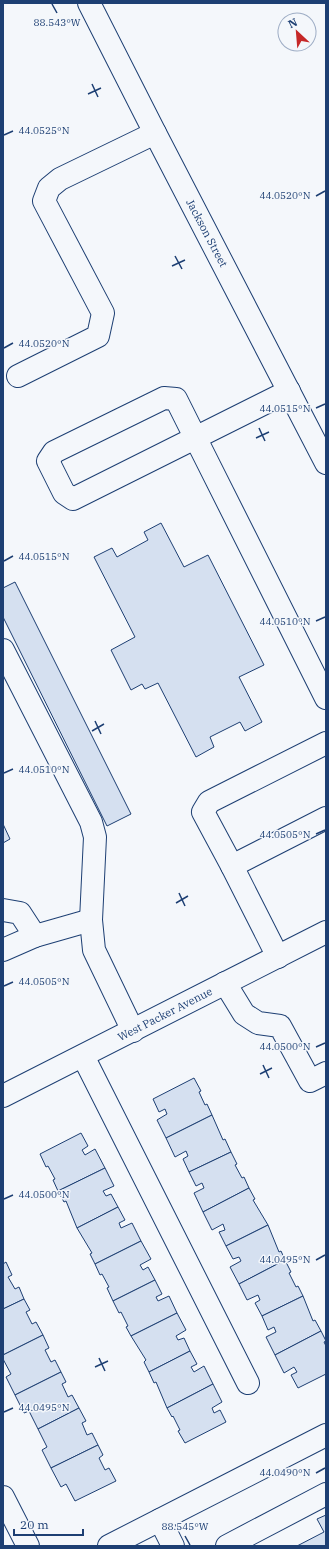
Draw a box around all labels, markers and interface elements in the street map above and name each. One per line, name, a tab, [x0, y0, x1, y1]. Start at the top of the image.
north arrow	[277, 12, 317, 52]
text: N	[286, 15, 300, 31]
text: 88.543°W	[33, 16, 81, 29]
text: 44.0525°N	[18, 124, 70, 137]
text: 44.0520°N	[259, 189, 311, 202]
street label: Jackson Street	[183, 197, 231, 270]
text: 44.0520°N	[18, 337, 70, 350]
text: 44.0515°N	[259, 402, 311, 415]
text: 44.0515°N	[18, 550, 70, 563]
text: 44.0510°N	[259, 615, 311, 628]
text: 44.0510°N	[18, 763, 70, 776]
text: 44.0505°N	[259, 828, 311, 841]
text: 44.0505°N	[18, 975, 70, 988]
street label: West Packer Avenue	[115, 984, 215, 1044]
text: 44.0500°N	[259, 1040, 311, 1053]
text: 44.0500°N	[18, 1188, 70, 1201]
text: 44.0495°N	[259, 1253, 311, 1266]
text: 44.0495°N	[18, 1401, 70, 1414]
text: 44.0490°N	[259, 1466, 311, 1479]
scale bar	[14, 1511, 83, 1537]
text: 20 m	[20, 1517, 49, 1532]
text: 88.545°W	[161, 1520, 209, 1533]

